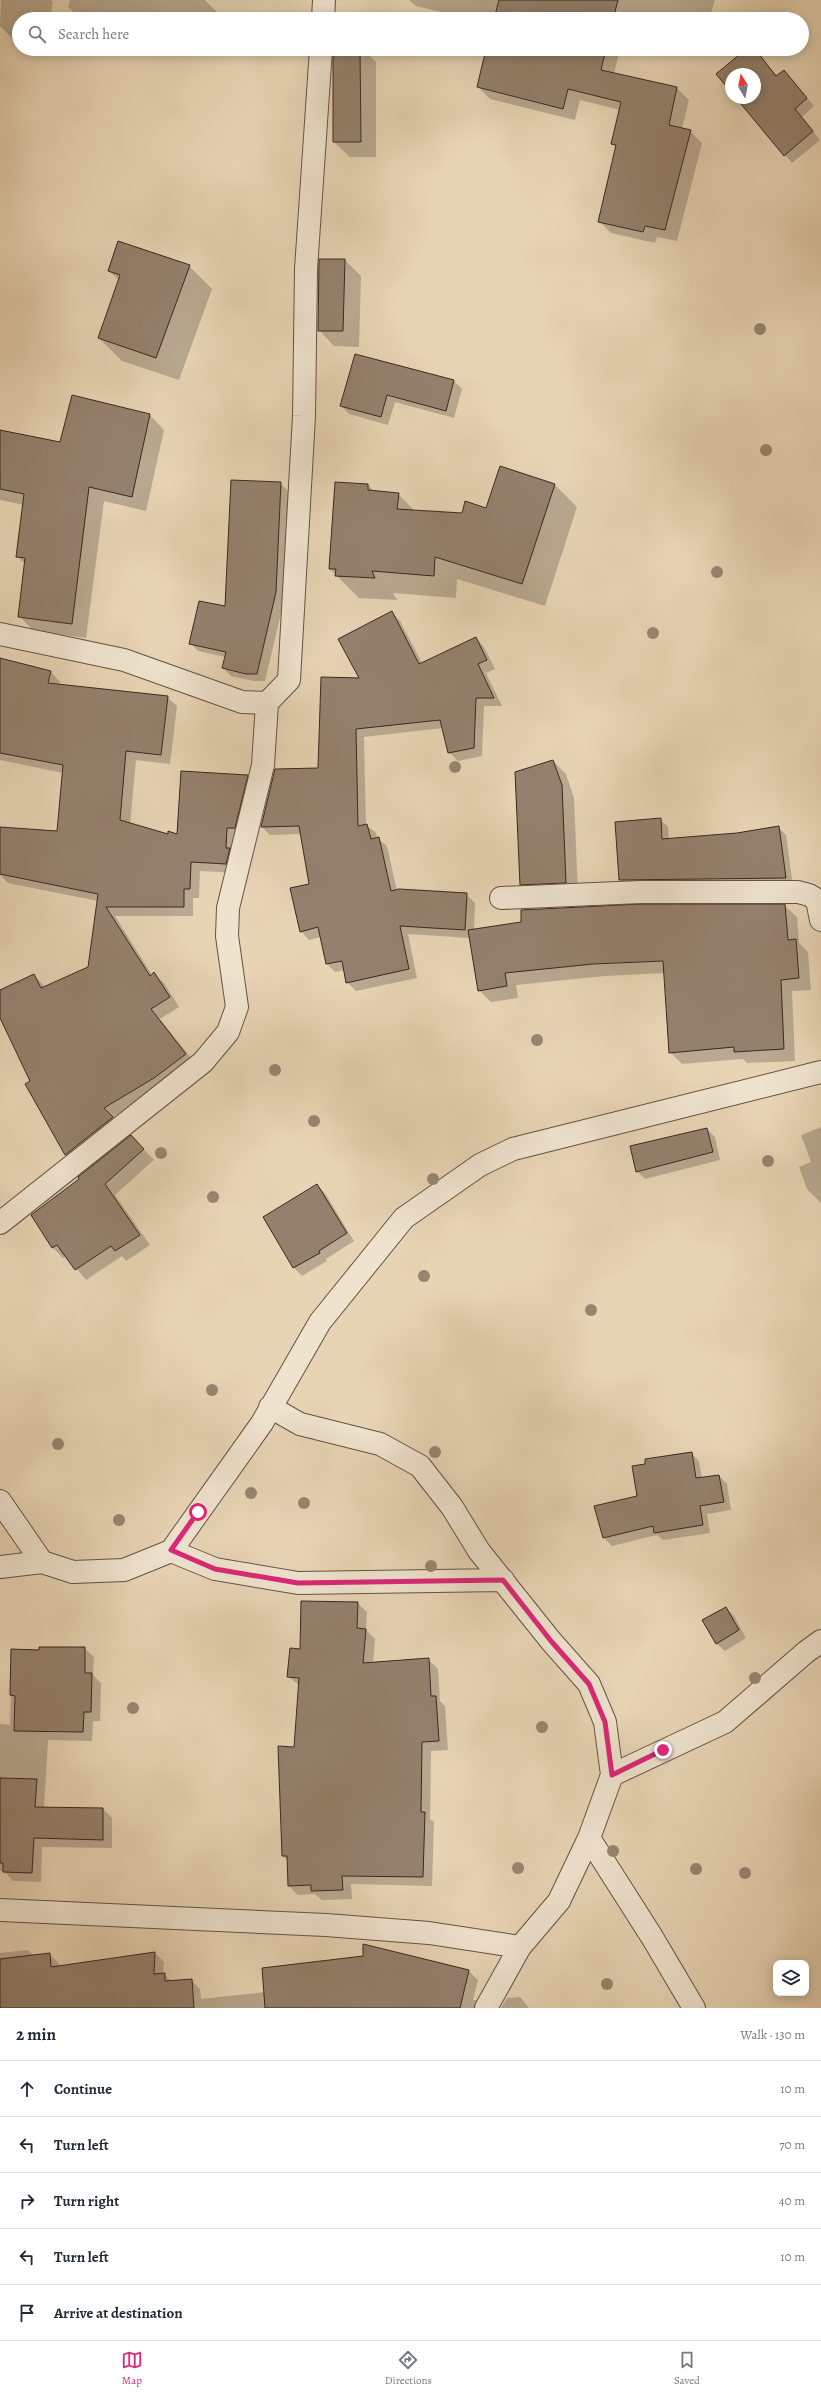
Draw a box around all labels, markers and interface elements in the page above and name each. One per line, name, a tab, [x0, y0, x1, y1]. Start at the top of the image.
search box	[12, 12, 809, 56]
icon: search	[26, 23, 48, 45]
text: Search here	[58, 24, 129, 44]
north arrow	[725, 68, 761, 104]
route start	[189, 1503, 207, 1521]
route end	[654, 1741, 672, 1759]
map controls	[773, 1960, 809, 1996]
button: layers	[773, 1960, 809, 1996]
text: 2 min	[16, 2023, 56, 2046]
text: Walk · 130 m	[740, 2026, 805, 2043]
icon: ahead	[16, 2078, 38, 2100]
text: Continue	[54, 2079, 112, 2099]
text: 10 m	[780, 2080, 805, 2097]
icon: left	[16, 2134, 38, 2156]
text: Turn left	[54, 2135, 109, 2155]
text: 70 m	[779, 2136, 805, 2153]
icon: right	[16, 2190, 38, 2212]
text: Turn right	[54, 2191, 119, 2211]
text: 40 m	[779, 2192, 805, 2209]
icon: left	[16, 2246, 38, 2268]
text: Turn left	[54, 2247, 109, 2267]
text: 10 m	[780, 2248, 805, 2265]
icon: arrive	[16, 2302, 38, 2324]
text: Arrive at destination	[54, 2303, 183, 2323]
tab: Map	[121, 2349, 143, 2388]
tab: Directions	[385, 2349, 432, 2388]
tab: Saved	[674, 2349, 700, 2388]

